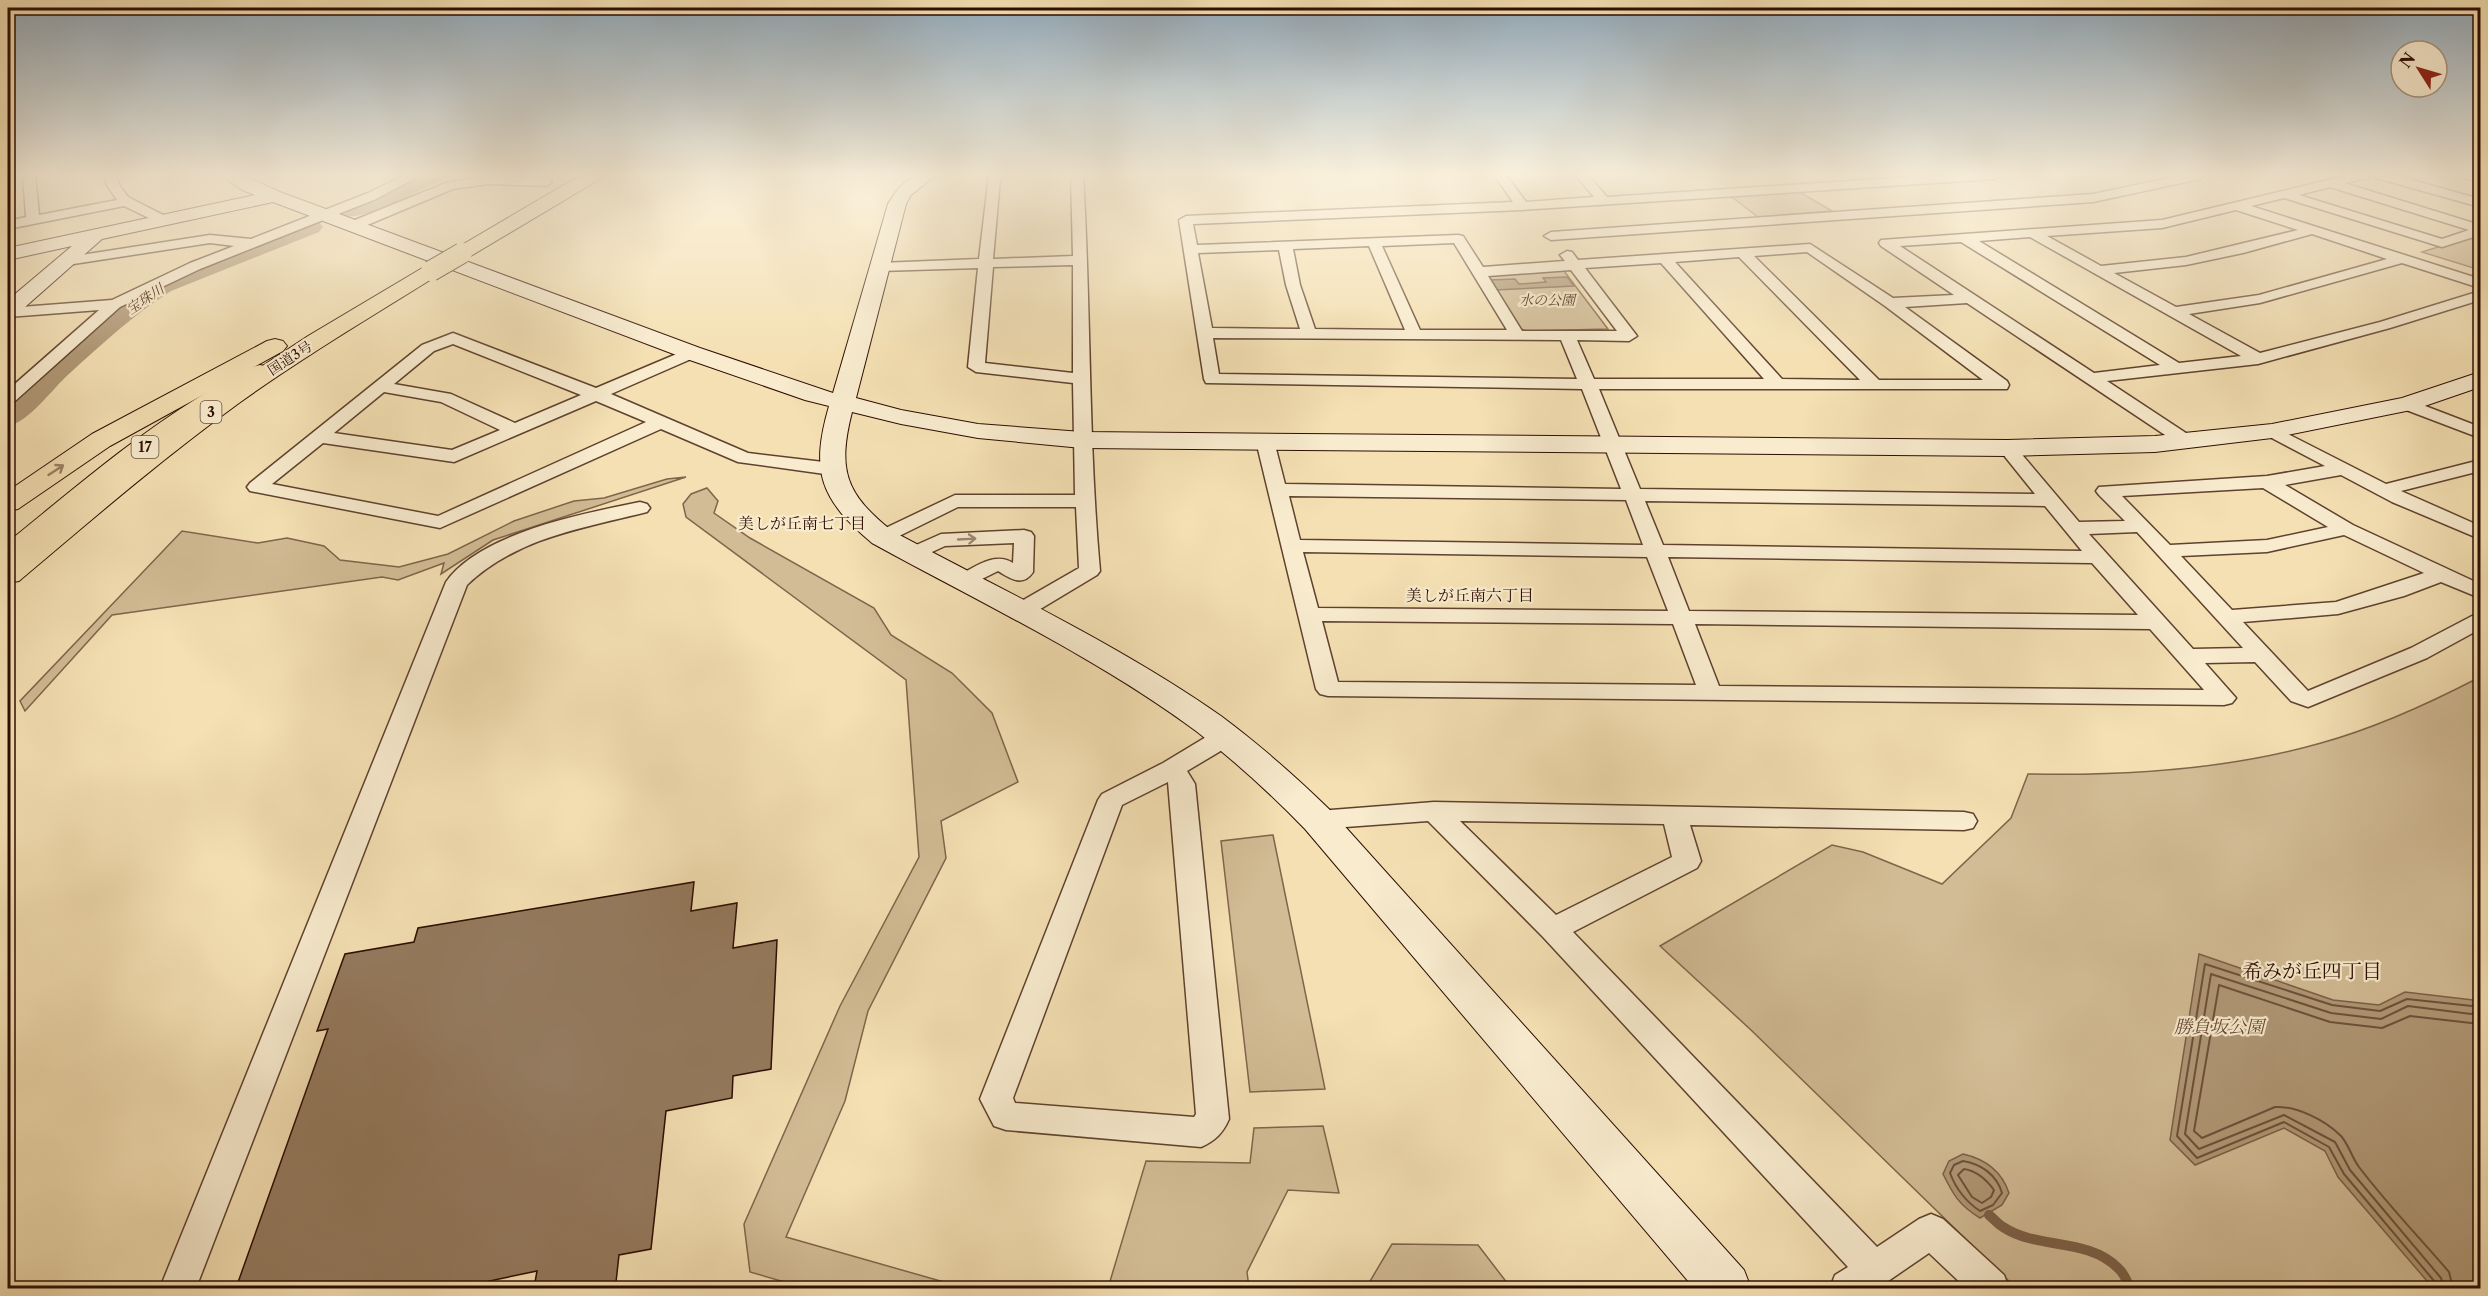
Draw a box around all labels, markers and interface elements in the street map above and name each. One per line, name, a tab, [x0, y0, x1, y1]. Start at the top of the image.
north arrow	[2389, 39, 2449, 99]
text: N	[2395, 48, 2419, 72]
water label: 宝珠川	[123, 279, 169, 318]
park label: 水の公園	[1519, 291, 1577, 309]
street label: 国道3号	[264, 337, 316, 379]
road number: 3	[200, 401, 222, 423]
road number: 17	[132, 436, 158, 458]
one-way arrow	[47, 464, 64, 476]
district label: 美しが丘南七丁目	[738, 513, 866, 533]
one-way arrow	[957, 533, 977, 545]
district label: 美しが丘南六丁目	[1406, 585, 1534, 605]
district label: 希みが丘四丁目	[2242, 959, 2382, 983]
park label: 勝負坂公園	[2174, 1016, 2267, 1038]

